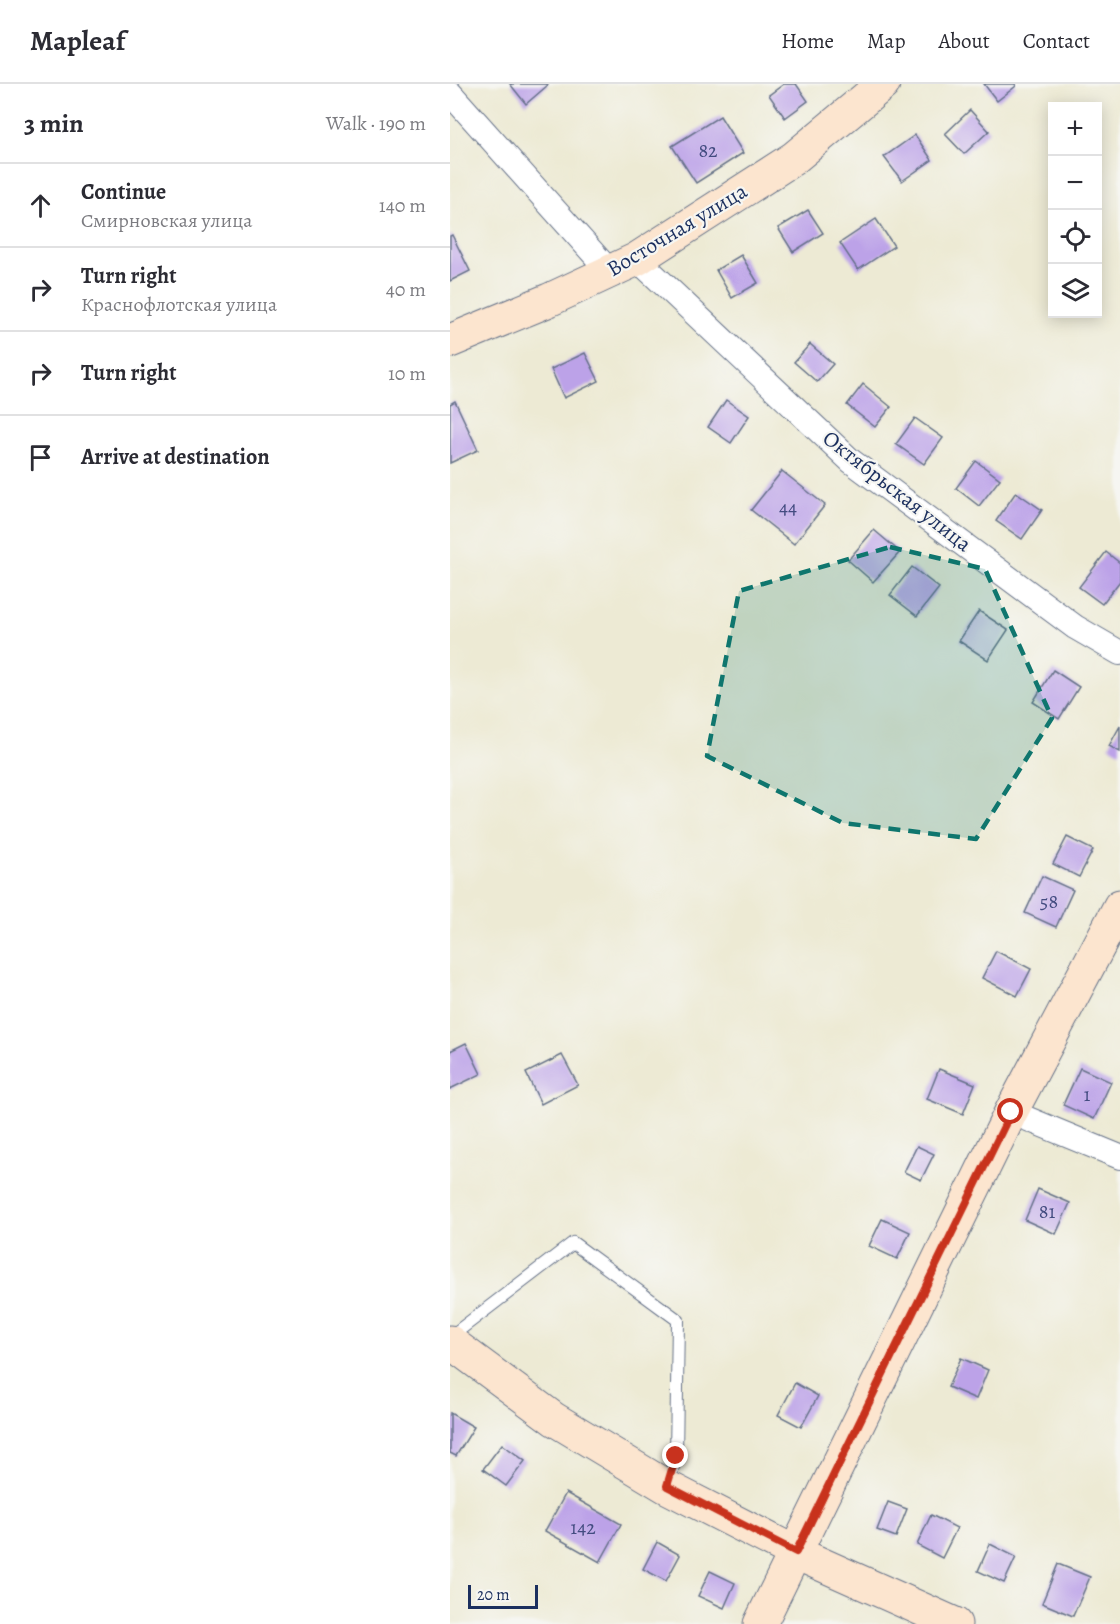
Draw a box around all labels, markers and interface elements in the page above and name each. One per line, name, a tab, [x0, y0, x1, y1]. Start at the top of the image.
text: Mapleaf	[30, 22, 125, 60]
text: Home	[781, 27, 834, 55]
text: Map	[867, 27, 905, 55]
text: About	[938, 27, 990, 55]
text: Contact	[1023, 27, 1090, 55]
map controls	[1048, 102, 1102, 318]
button: +	[1048, 102, 1102, 156]
text: 3 min	[24, 106, 84, 141]
text: Walk · 190 m	[326, 110, 426, 137]
house number: 82	[698, 137, 718, 164]
button: −	[1048, 156, 1102, 210]
street label: Восточная улица	[601, 176, 754, 284]
text: Continue	[81, 177, 166, 207]
icon: ahead	[24, 189, 57, 222]
text: 140 m	[379, 192, 426, 219]
text: Смирновская улица	[81, 207, 253, 234]
button: locate	[1048, 210, 1102, 264]
text: Turn right	[81, 261, 177, 291]
button: layers	[1048, 264, 1102, 318]
icon: right	[24, 273, 57, 306]
text: 40 m	[386, 276, 426, 303]
text: Краснофлотская улица	[81, 291, 277, 318]
icon: right	[24, 357, 57, 390]
text: Turn right	[81, 358, 177, 388]
text: 10 m	[388, 360, 426, 387]
street label: Октябрьская улица	[816, 423, 978, 559]
icon: arrive	[24, 441, 57, 474]
text: Arrive at destination	[81, 442, 270, 472]
house number: 44	[779, 494, 797, 521]
house number: 58	[1040, 888, 1058, 915]
house number: 1	[1084, 1081, 1091, 1108]
route start	[997, 1098, 1023, 1124]
house number: 81	[1039, 1198, 1055, 1225]
route end	[662, 1442, 688, 1468]
house number: 142	[570, 1514, 596, 1541]
scale bar	[468, 1582, 538, 1610]
text: 20 m	[477, 1584, 510, 1606]

